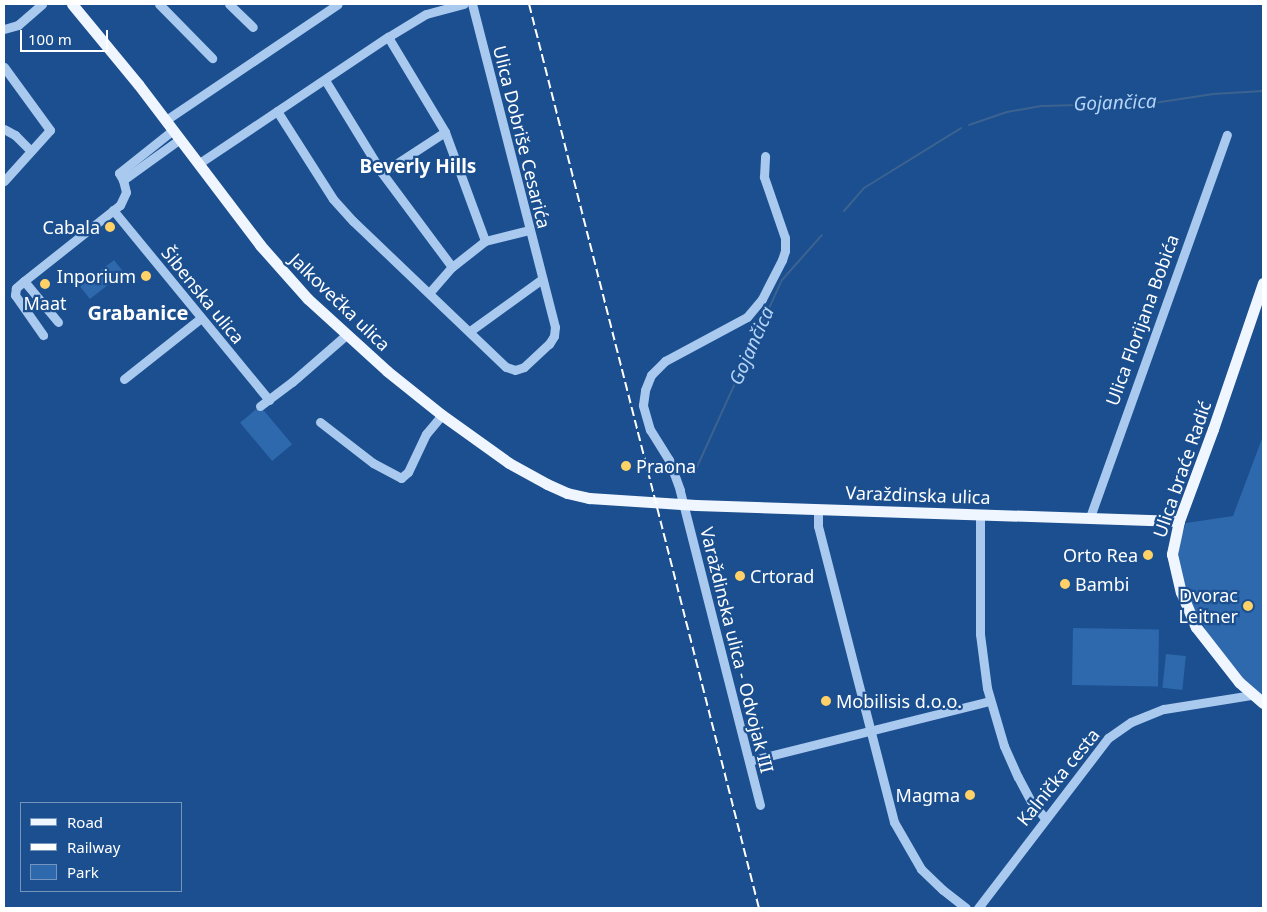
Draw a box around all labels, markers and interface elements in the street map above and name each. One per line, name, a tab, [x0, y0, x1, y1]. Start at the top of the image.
scale bar	[22, 20, 110, 52]
text: 100 m	[28, 29, 72, 49]
street label: Ulica Dobriše Cesarića	[489, 43, 555, 231]
water label: Gojančica	[1073, 90, 1157, 116]
district label: Beverly Hills	[360, 156, 476, 178]
place label: Cabala	[43, 216, 100, 238]
marker: Cabala	[104, 221, 116, 233]
street label: Ulica Florijana Bobića	[1101, 231, 1183, 409]
street label: Šibenska ulica	[157, 242, 249, 348]
street label: Jalkovečka ulica	[285, 249, 395, 355]
place label: Inporium	[57, 265, 136, 287]
marker: Inporium	[140, 270, 152, 282]
marker: Maat	[39, 278, 51, 290]
place label: Maat	[23, 292, 67, 314]
district label: Grabanice	[88, 300, 188, 324]
water label: Gojančica	[725, 303, 779, 389]
street label: Ulica braće Radić	[1148, 398, 1216, 540]
place label: Praona	[636, 455, 696, 477]
marker: Praona	[620, 460, 632, 472]
street label: Varaždinska ulica	[845, 482, 991, 508]
street label: Varaždinska ulica - Odvojak III	[696, 525, 778, 775]
place label: Orto Rea	[1063, 544, 1138, 566]
marker: Orto Rea	[1142, 549, 1154, 561]
place label: Crtorad	[750, 565, 814, 587]
marker: Crtorad	[734, 570, 746, 582]
place label: Bambi	[1075, 573, 1129, 595]
marker: Bambi	[1059, 578, 1071, 590]
place label: Dvorac Leitner	[1179, 585, 1238, 628]
marker: Dvorac Leitner	[1242, 600, 1254, 612]
place label: Mobilisis d.o.o.	[836, 690, 962, 712]
marker: Mobilisis d.o.o.	[820, 695, 832, 707]
street label: Kalnička cesta	[1012, 724, 1104, 830]
place label: Magma	[896, 784, 960, 806]
marker: Magma	[964, 789, 976, 801]
legend	[20, 802, 182, 892]
text: Road	[67, 812, 103, 832]
text: Railway	[67, 837, 120, 857]
text: Park	[67, 862, 99, 882]

